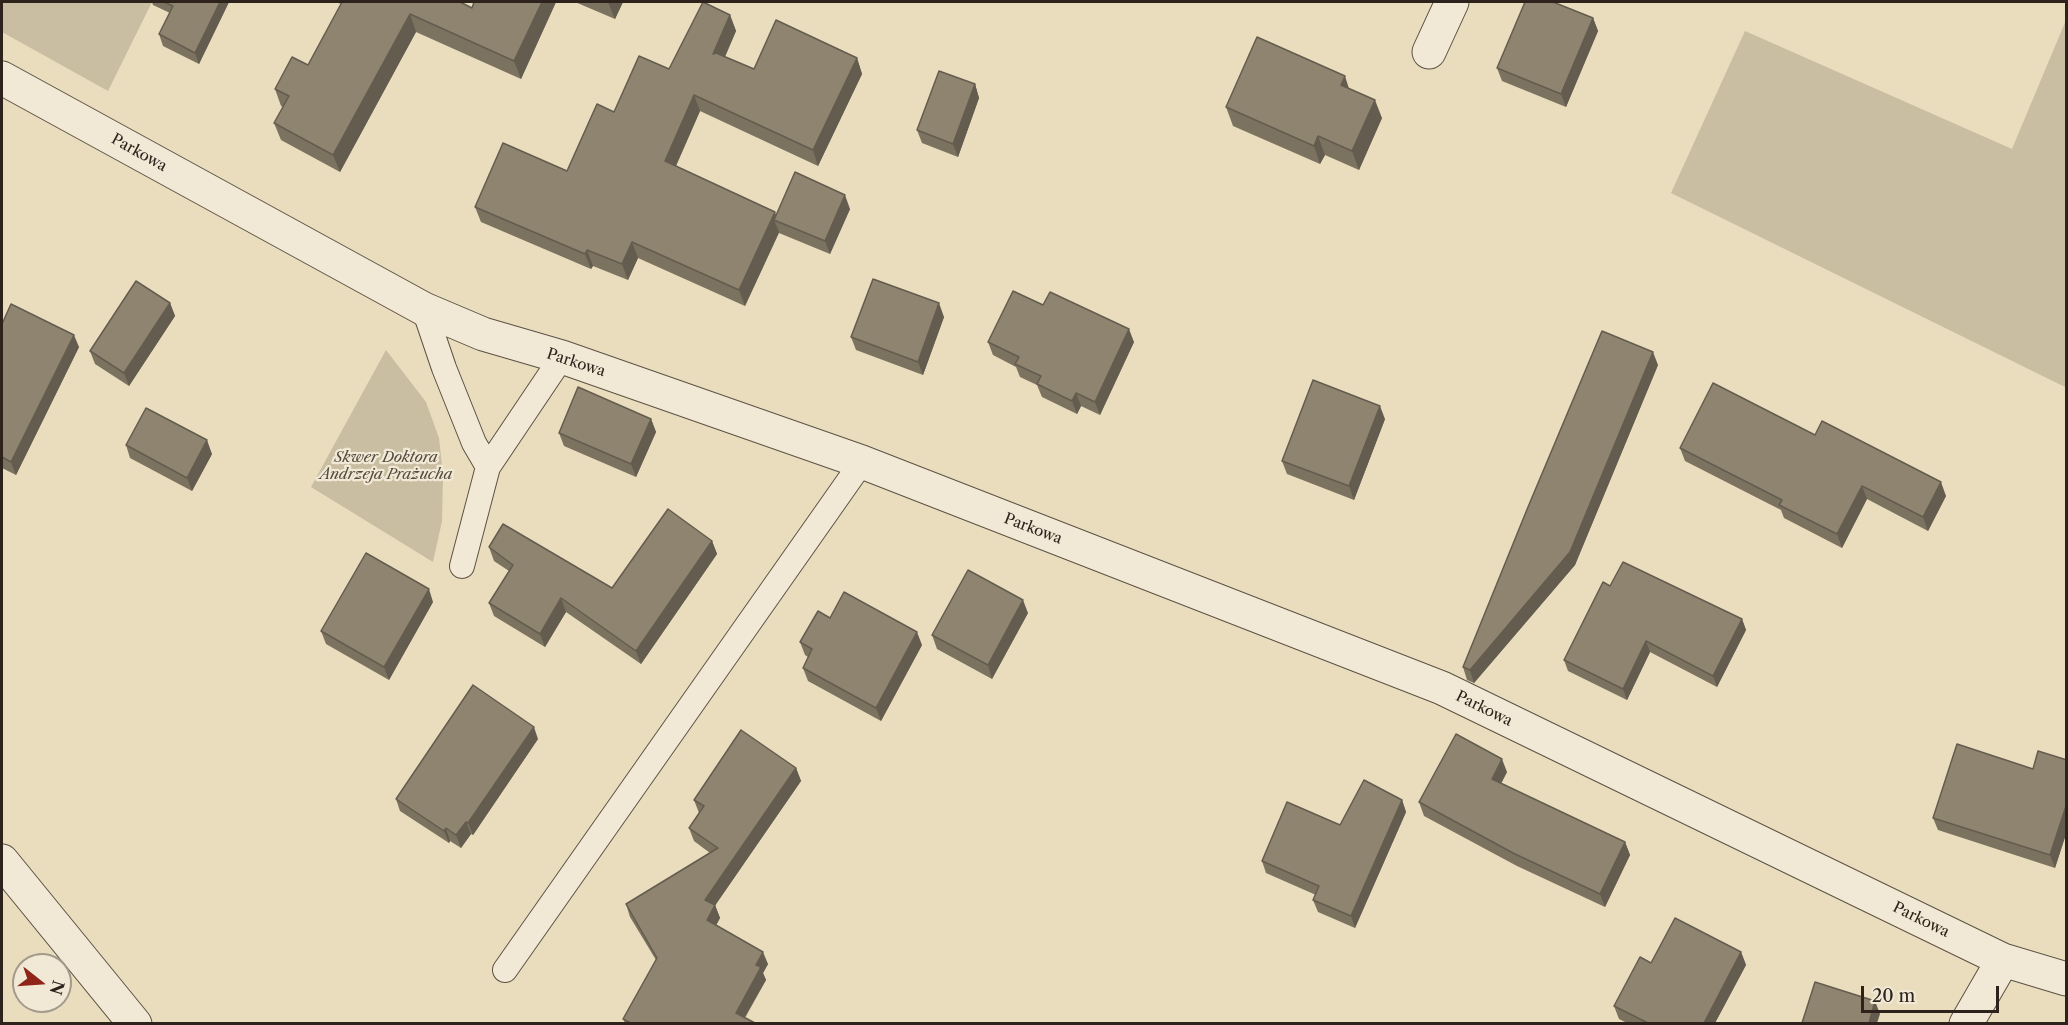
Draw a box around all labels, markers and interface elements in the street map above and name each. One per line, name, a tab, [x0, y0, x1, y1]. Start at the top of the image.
street label: Parkowa	[108, 130, 170, 176]
street label: Parkowa	[544, 345, 608, 381]
park label: Skwer Doktora Andrzeja Prażucha	[320, 449, 452, 484]
street label: Parkowa	[1001, 510, 1065, 548]
street label: Parkowa	[1453, 688, 1515, 730]
street label: Parkowa	[1890, 899, 1952, 941]
north arrow	[12, 953, 72, 1013]
scale bar	[1864, 974, 2002, 1012]
text: N	[46, 978, 69, 997]
text: 20 m	[1872, 985, 1915, 1007]

